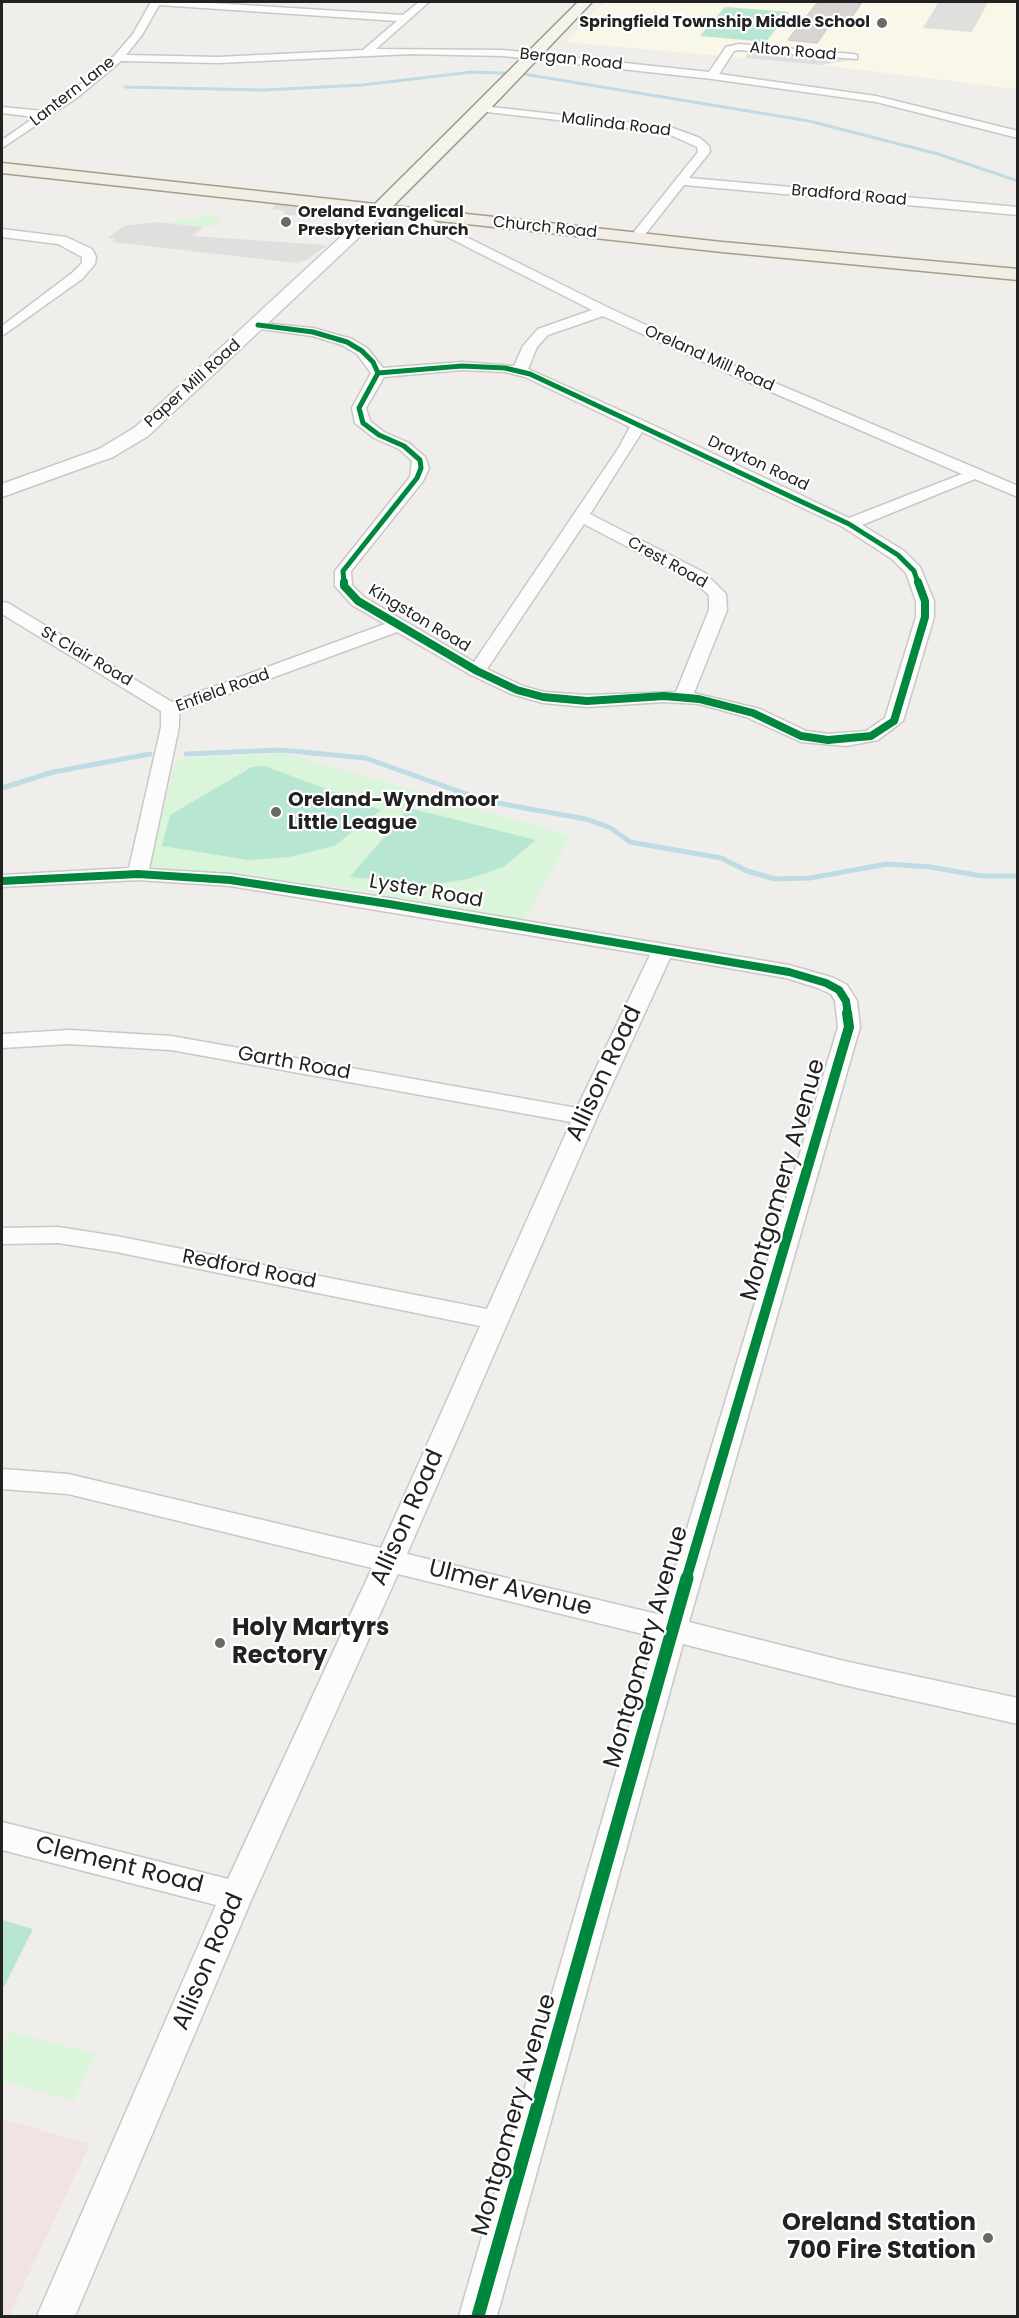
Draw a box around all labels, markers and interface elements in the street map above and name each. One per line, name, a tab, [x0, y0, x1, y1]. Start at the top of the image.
place label: Springfield Township Middle School	[579, 13, 870, 33]
marker: Springfield Township Middle School	[875, 16, 889, 30]
street label: Alton Road	[749, 39, 837, 65]
street label: Bergan Road	[519, 45, 623, 75]
street label: Lantern Lane	[27, 53, 119, 131]
street label: Malinda Road	[560, 109, 672, 141]
street label: Bradford Road	[791, 181, 907, 211]
place label: Oreland Evangelical Presbyterian Church	[298, 203, 469, 241]
street label: Church Road	[492, 213, 598, 243]
marker: Oreland Evangelical Presbyterian Church	[279, 215, 293, 229]
street label: Oreland Mill Road	[641, 322, 777, 396]
street label: Paper Mill Road	[141, 336, 245, 432]
street label: Drayton Road	[704, 432, 812, 496]
street label: Crest Road	[624, 533, 710, 593]
street label: Kingston Road	[365, 581, 473, 657]
street label: St Clair Road	[37, 623, 135, 691]
street label: Enfield Road	[174, 665, 272, 717]
place label: Oreland-Wyndmoor Little League	[288, 789, 499, 836]
marker: Oreland-Wyndmoor Little League	[269, 805, 283, 819]
street label: Lyster Road	[367, 870, 485, 914]
street label: Allison Road	[561, 1002, 649, 1146]
street label: Garth Road	[236, 1042, 352, 1086]
street label: Montgomery Avenue	[736, 1056, 832, 1304]
street label: Redford Road	[180, 1245, 318, 1295]
street label: Allison Road	[365, 1445, 451, 1591]
street label: Montgomery Avenue	[599, 1523, 695, 1771]
street label: Ulmer Avenue	[425, 1555, 595, 1623]
place label: Holy Martyrs Rectory	[232, 1615, 389, 1671]
marker: Holy Martyrs Rectory	[213, 1636, 227, 1650]
street label: Clement Road	[32, 1831, 206, 1901]
street label: Allison Road	[167, 1889, 251, 2035]
street label: Montgomery Avenue	[467, 1991, 563, 2239]
place label: Oreland Station 700 Fire Station	[782, 2210, 976, 2266]
marker: Oreland Station 700 Fire Station	[981, 2231, 995, 2245]

